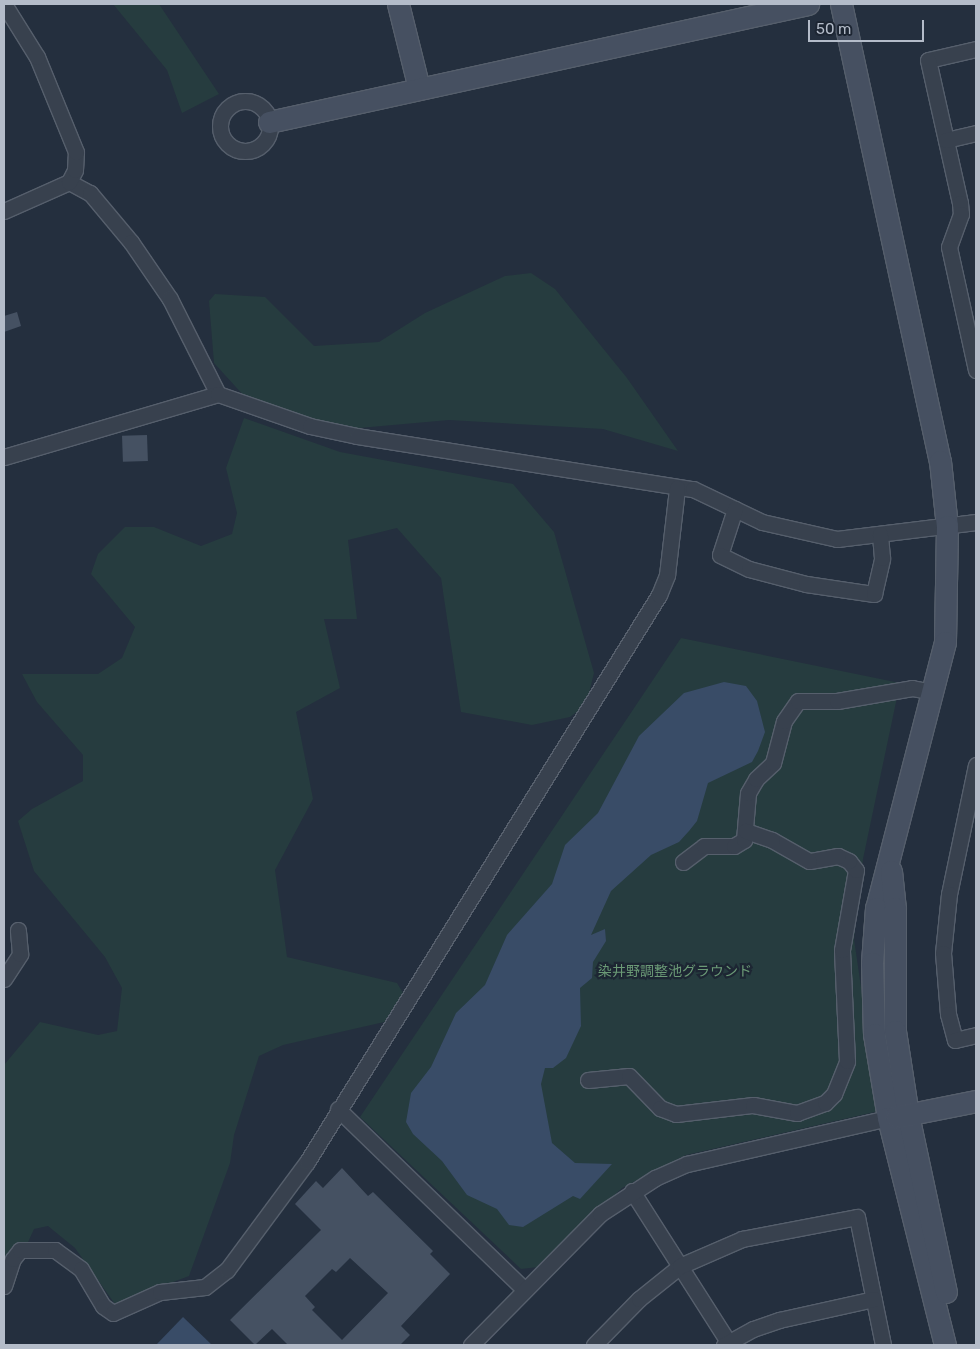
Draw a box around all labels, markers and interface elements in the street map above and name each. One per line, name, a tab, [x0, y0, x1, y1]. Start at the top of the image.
scale bar	[810, 10, 926, 42]
text: 50 m	[816, 20, 851, 38]
park label: 染井野調整池グラウンド	[598, 964, 752, 980]

